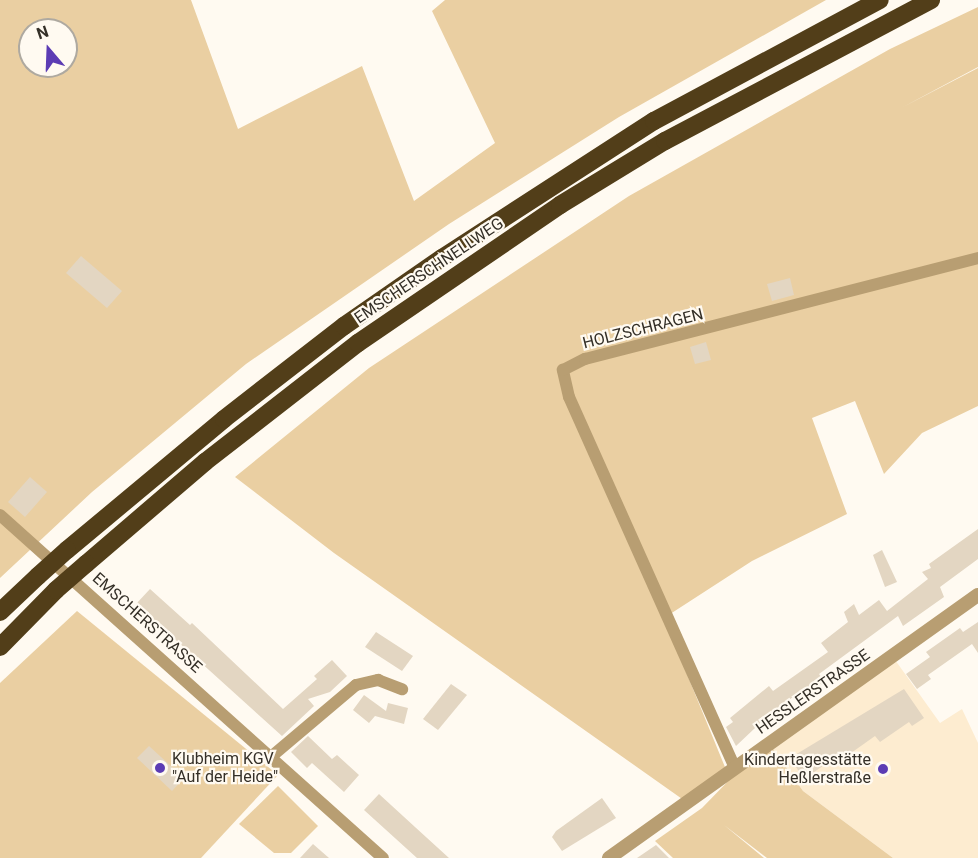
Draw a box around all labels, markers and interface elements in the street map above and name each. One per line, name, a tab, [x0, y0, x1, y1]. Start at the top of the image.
north arrow	[18, 18, 78, 78]
text: N	[34, 22, 51, 43]
street label: EMSCHERSCHNELLWEG	[351, 214, 507, 328]
street label: HOLZSCHRAGEN	[581, 305, 705, 353]
street label: EMSCHERSTRASSE	[88, 569, 206, 677]
street label: HESSLERSTRASSE	[752, 646, 874, 738]
place label: Klubheim KGV "Auf der Heide"	[172, 749, 278, 787]
place label: Kindertagesstätte Heßlerstraße	[744, 750, 871, 788]
marker: Klubheim KGV "Auf der Heide"	[153, 761, 167, 775]
marker: Kindertagesstätte Heßlerstraße	[876, 762, 890, 776]

